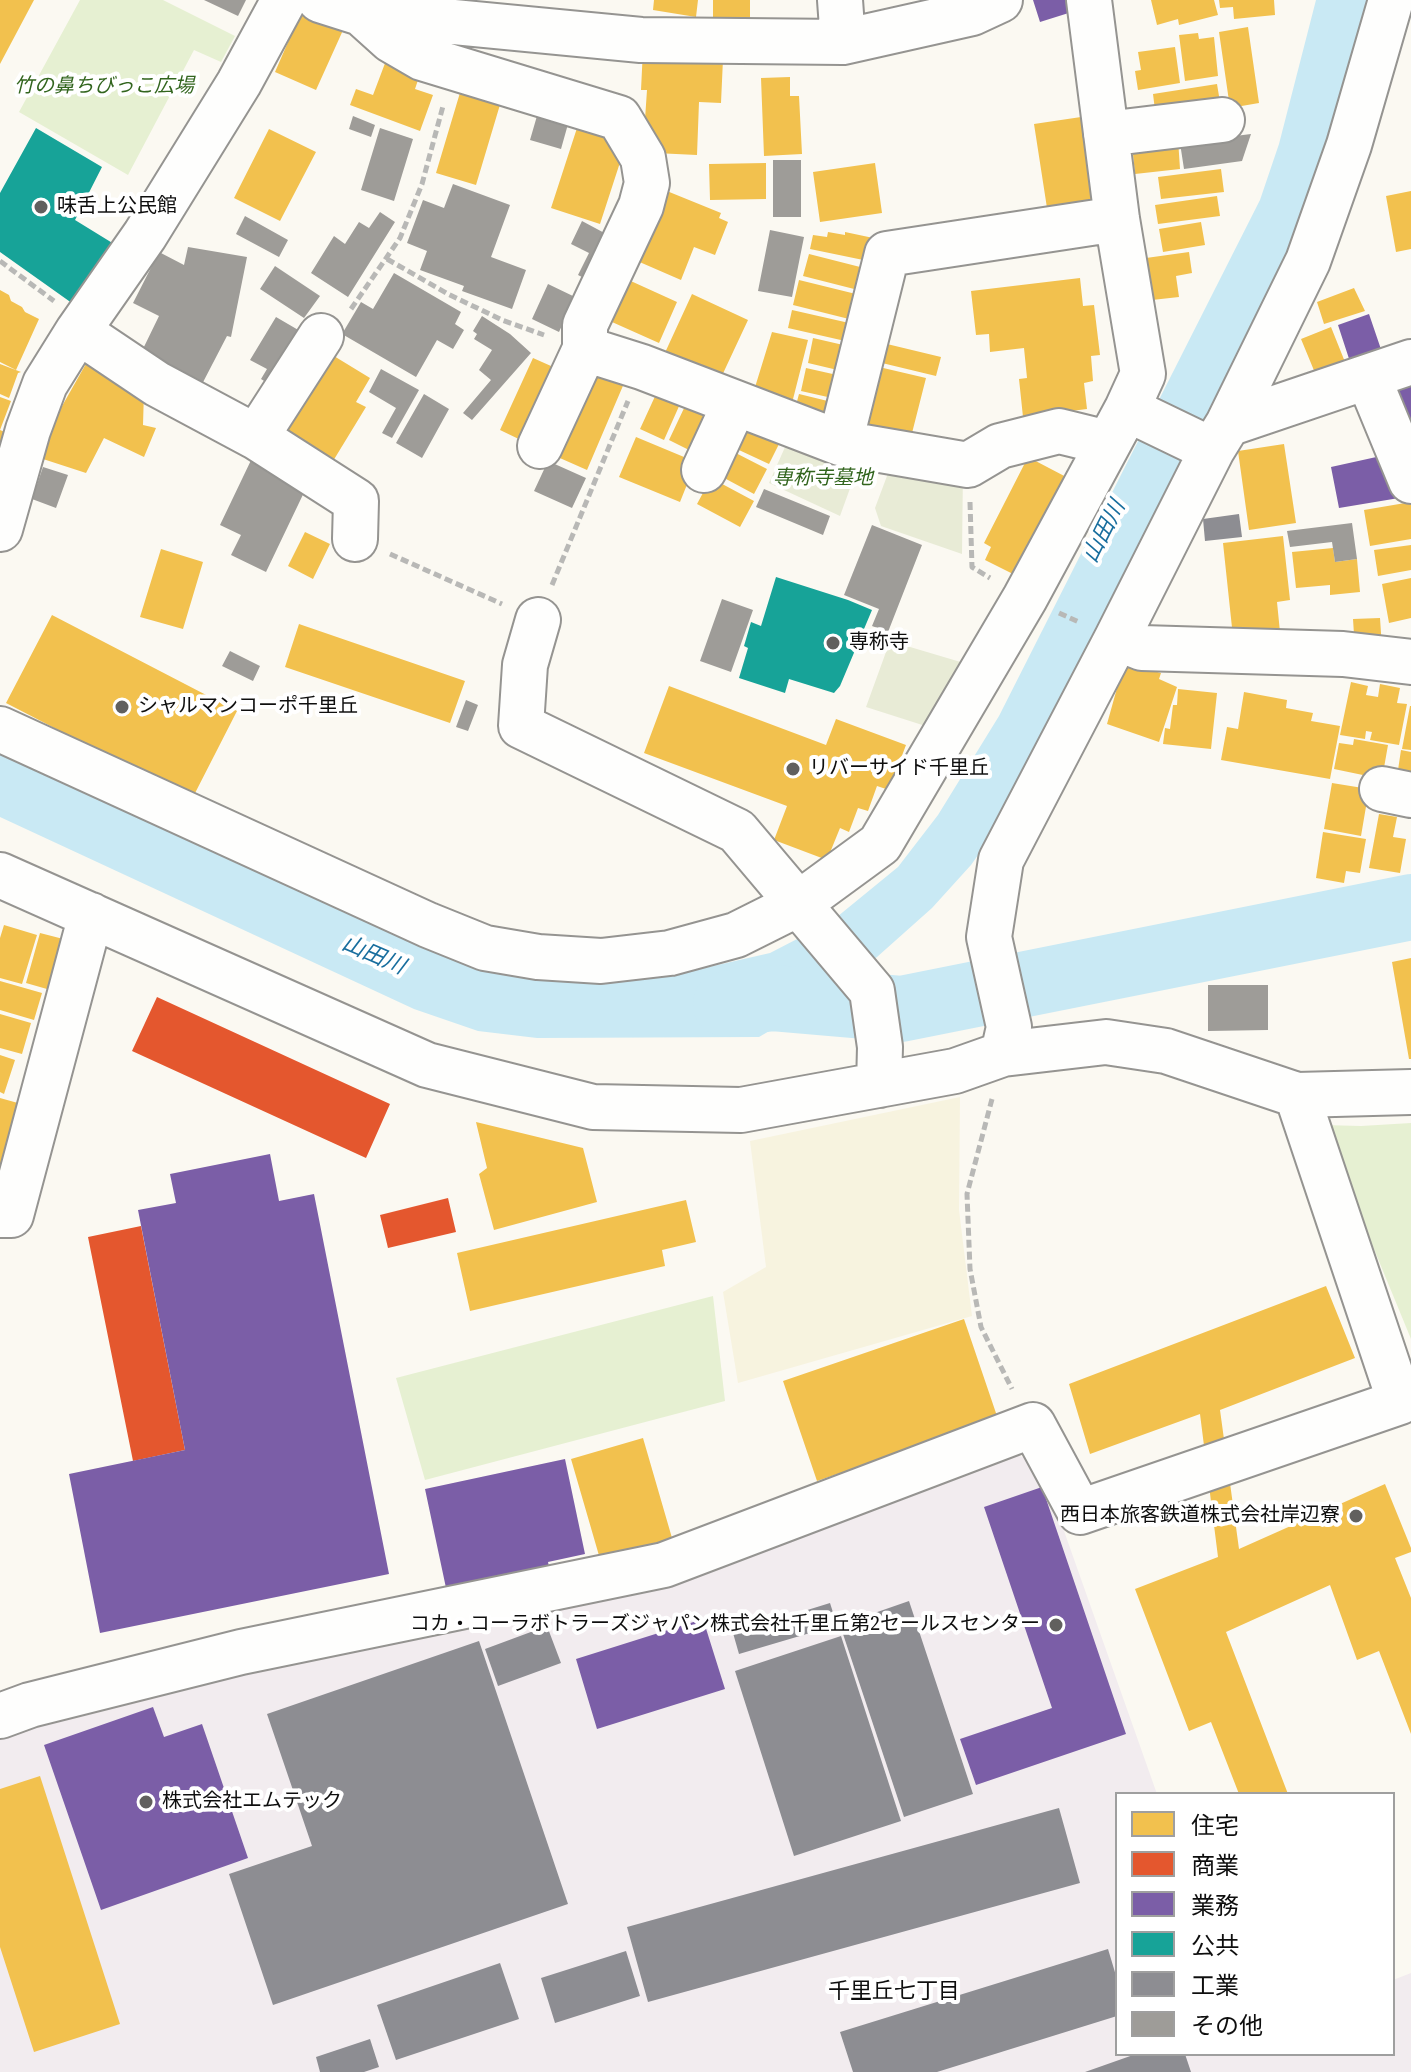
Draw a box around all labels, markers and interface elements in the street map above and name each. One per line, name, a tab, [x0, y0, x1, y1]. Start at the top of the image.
park label: 竹の鼻ちびっこ広場	[14, 75, 194, 99]
place label: 味舌上公民館	[57, 195, 177, 219]
marker: 味舌上公民館	[32, 198, 50, 216]
park label: 専称寺墓地	[773, 467, 873, 491]
water label: 山田川	[1078, 497, 1132, 567]
place label: 専称寺	[849, 631, 909, 655]
marker: 専称寺	[824, 634, 842, 652]
place label: シャルマンコーポ千里丘	[138, 695, 358, 719]
marker: シャルマンコーポ千里丘	[113, 698, 131, 716]
place label: リバーサイド千里丘	[809, 757, 989, 781]
marker: リバーサイド千里丘	[784, 760, 802, 778]
water label: 山田川	[337, 931, 409, 981]
place label: 西日本旅客鉄道株式会社岸辺寮	[1060, 1504, 1340, 1528]
marker: 西日本旅客鉄道株式会社岸辺寮	[1347, 1507, 1365, 1525]
place label: コカ・コーラボトラーズジャパン株式会社千里丘第2セールスセンター	[410, 1613, 1040, 1637]
marker: コカ・コーラボトラーズジャパン株式会社千里丘第2セールスセンター	[1047, 1616, 1065, 1634]
place label: 株式会社エムテック	[162, 1790, 342, 1814]
legend	[1115, 1792, 1395, 2056]
marker: 株式会社エムテック	[137, 1793, 155, 1811]
text: 住宅	[1191, 1809, 1239, 1842]
text: 商業	[1191, 1849, 1239, 1882]
text: 業務	[1191, 1889, 1239, 1922]
text: 公共	[1191, 1929, 1239, 1962]
text: 工業	[1191, 1969, 1239, 2002]
district label: 千里丘七丁目	[828, 1979, 960, 2005]
text: その他	[1191, 2009, 1263, 2042]

